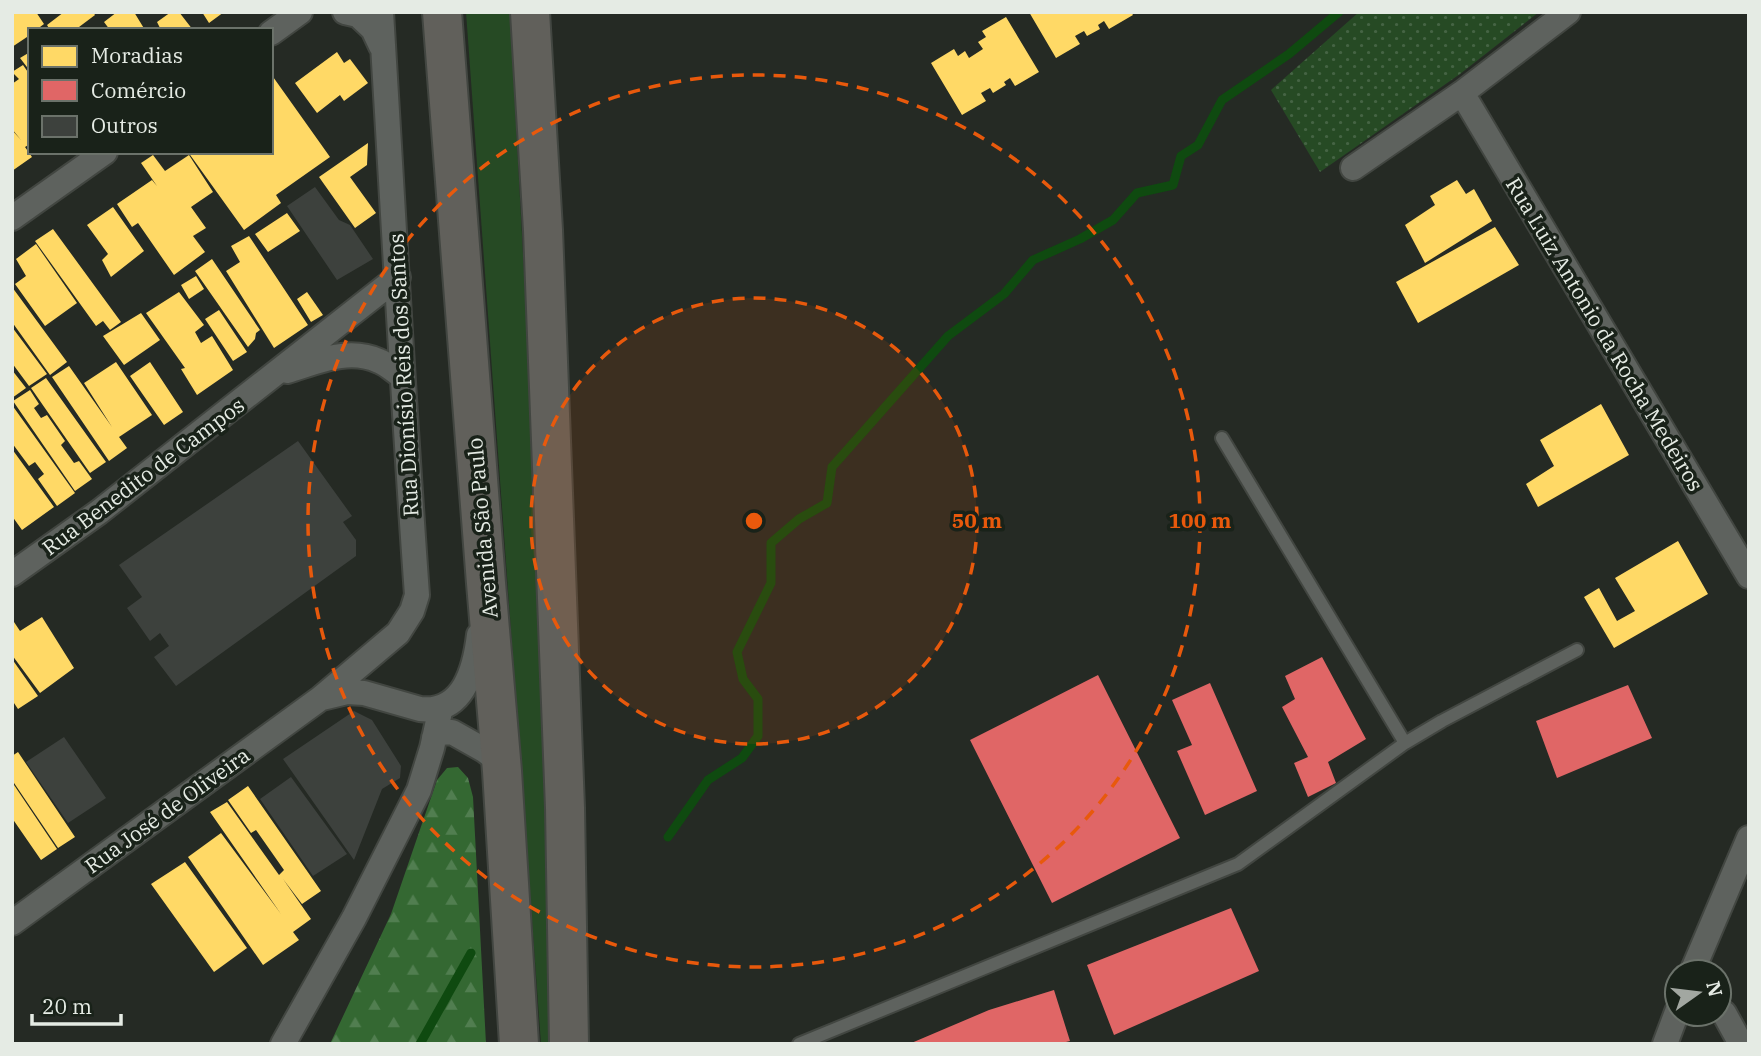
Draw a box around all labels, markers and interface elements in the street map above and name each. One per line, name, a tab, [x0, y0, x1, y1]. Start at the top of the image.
legend	[28, 28, 273, 154]
text: Moradias	[91, 41, 183, 69]
text: Comércio	[91, 76, 186, 104]
text: Outros	[91, 111, 158, 139]
street label: Rua Luiz Antonio da Rocha Medeiros	[1500, 172, 1710, 496]
street label: Rua Dionísio Reis dos Santos	[382, 233, 424, 517]
street label: Rua Benedito de Campos	[36, 391, 250, 561]
street label: Avenida São Paulo	[460, 437, 504, 619]
text: 50 m	[952, 506, 1002, 534]
text: 100 m	[1168, 506, 1232, 534]
centre of rings	[742, 509, 766, 533]
street label: Rua José de Oliveira	[79, 741, 255, 879]
north arrow	[1663, 958, 1733, 1028]
text: N	[1701, 979, 1728, 999]
scale bar	[32, 982, 121, 1026]
text: 20 m	[42, 992, 92, 1020]

